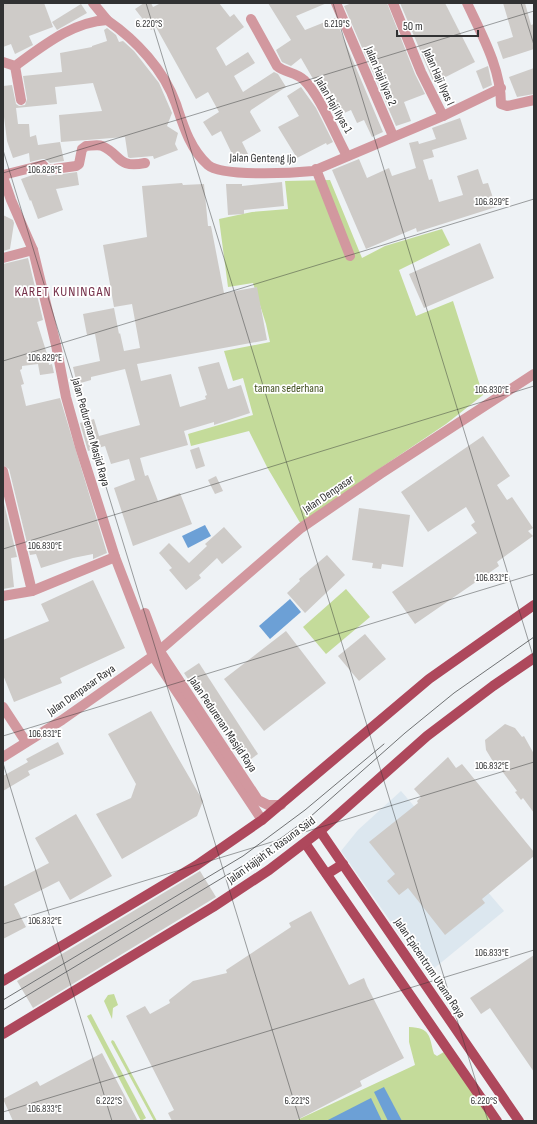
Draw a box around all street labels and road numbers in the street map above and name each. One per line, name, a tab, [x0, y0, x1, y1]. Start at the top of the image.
street label: Jalan Haji Ilyas 2	[361, 43, 400, 108]
street label: Jalan Haji Ilyas I	[419, 46, 458, 108]
street label: Jalan Haji Ilyas 1	[311, 74, 356, 137]
street label: Jalan Genteng Ijo	[228, 150, 297, 167]
street label: Jalan Pedurenan Masjid Raya	[68, 375, 113, 488]
street label: Jalan Denpasar	[299, 471, 357, 518]
street label: Jalan Denpasar Raya	[44, 661, 119, 720]
street label: Jalan Pedurenan Masjid Raya	[184, 673, 260, 775]
street label: Jalan Hajjah R. Rasuna Said	[223, 813, 318, 888]
street label: Jalan Epicentrum Utama Raya	[390, 915, 469, 1021]

